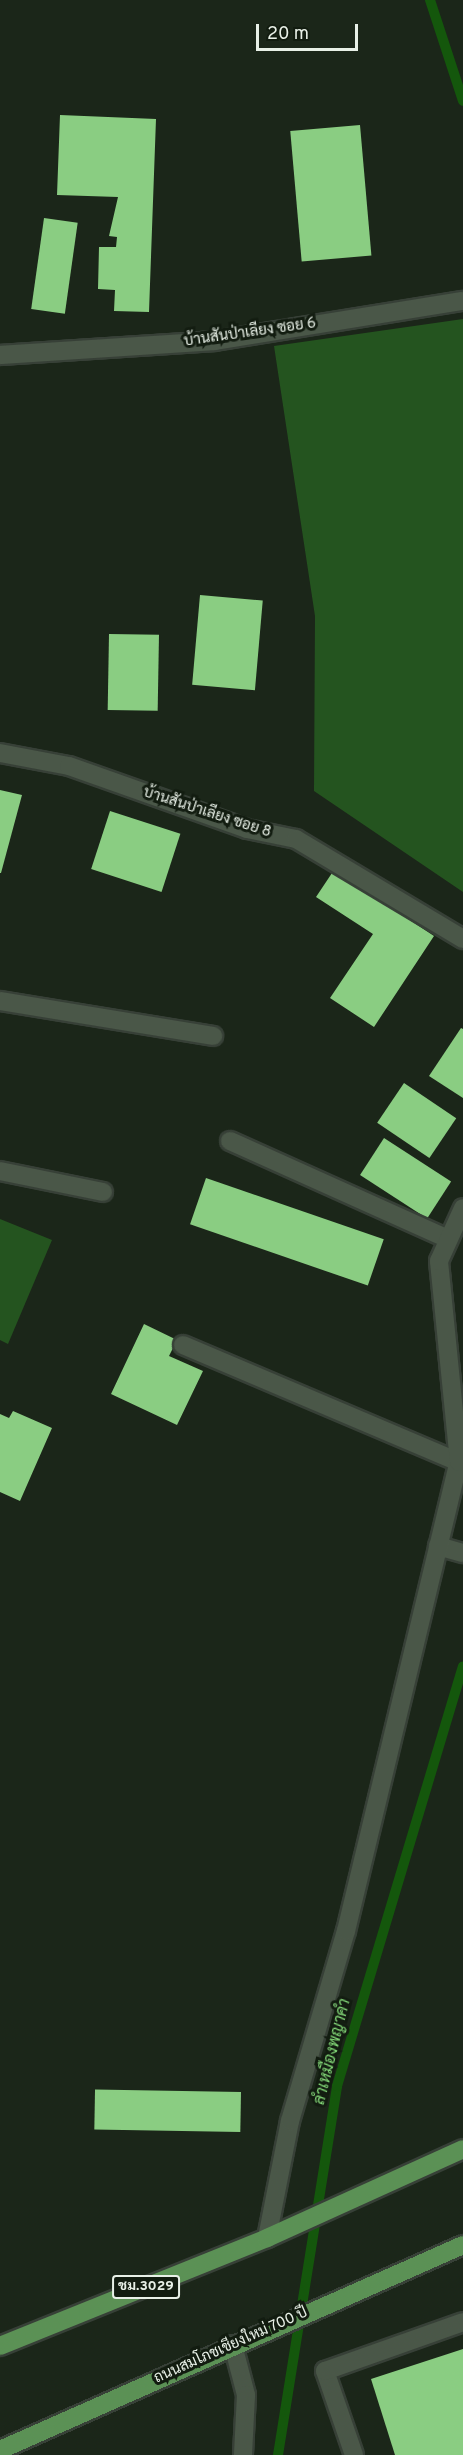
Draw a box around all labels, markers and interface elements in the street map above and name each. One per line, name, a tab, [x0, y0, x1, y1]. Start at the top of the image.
scale bar	[259, 12, 361, 50]
text: 20 m	[267, 23, 309, 46]
street label: บ้านสันป่าเลียง ซอย 6	[183, 315, 317, 351]
street label: บ้านสันป่าเลียง ซอย 8	[141, 784, 273, 842]
water label: ลำเหมืองพญาคำ	[311, 1997, 355, 2107]
road number: ชม.3029	[112, 2276, 180, 2298]
street label: ถนนสมโภชเชียงใหม่ 700 ปี	[151, 2304, 311, 2388]

